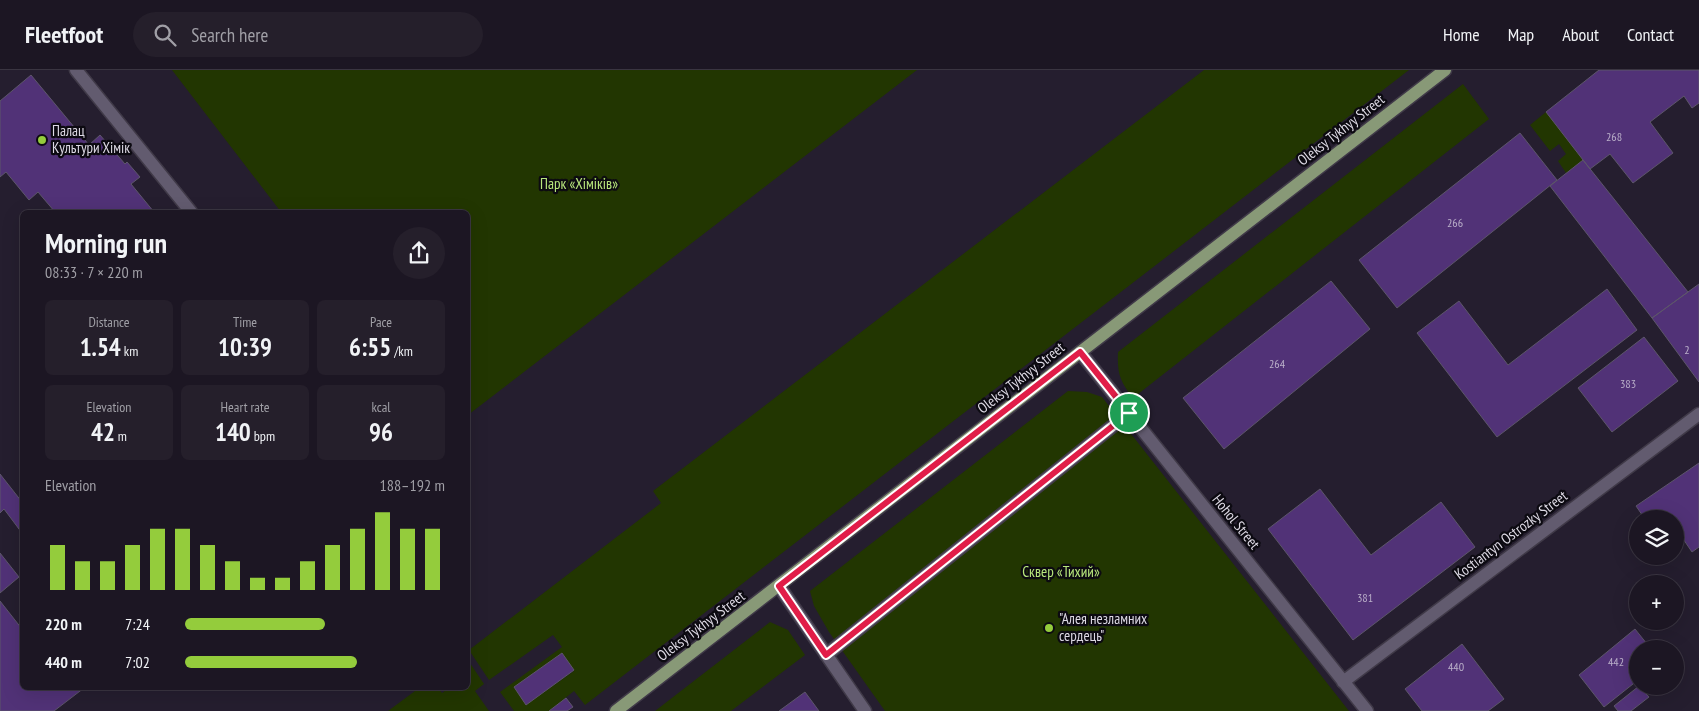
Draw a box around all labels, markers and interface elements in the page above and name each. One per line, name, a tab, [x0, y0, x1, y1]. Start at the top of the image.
search box	[133, 12, 483, 57]
text: Fleetfoot	[25, 19, 103, 50]
icon: search	[151, 21, 179, 49]
text: Search here	[191, 23, 268, 47]
text: Home	[1443, 23, 1480, 46]
text: Map	[1508, 23, 1534, 46]
text: About	[1562, 23, 1599, 46]
text: Contact	[1627, 23, 1674, 46]
street label: Oleksy Tykhyy Street	[1293, 90, 1388, 170]
place label: Палац Культури Хімік	[52, 121, 130, 157]
house number: 268	[1606, 129, 1622, 144]
marker: Палац Культури Хімік	[36, 134, 48, 146]
park label: Парк «Хіміків»	[540, 174, 618, 193]
house number: 266	[1447, 215, 1463, 230]
text: Morning run	[45, 224, 167, 261]
button: share	[393, 227, 445, 279]
text: 08:33 · 7 × 220 m	[45, 262, 143, 282]
text: Distance	[88, 313, 130, 331]
text: Time	[233, 313, 257, 331]
text: Pace	[370, 313, 392, 331]
text: 1.54	[80, 331, 121, 363]
text: 10:39	[218, 331, 272, 363]
text: 6:55	[349, 331, 391, 363]
street label: Oleksy Tykhyy Street	[973, 338, 1068, 418]
text: km	[121, 342, 138, 360]
text: /km	[391, 342, 413, 360]
house number: 2	[1684, 342, 1690, 357]
house number: 264	[1269, 356, 1286, 371]
house number: 383	[1620, 376, 1636, 391]
pin	[1108, 392, 1150, 434]
text: Elevation	[87, 398, 131, 416]
text: Heart rate	[221, 398, 269, 416]
text: kcal	[371, 398, 391, 416]
icon: arrive	[1115, 399, 1143, 427]
text: 42	[91, 416, 115, 448]
text: 140	[215, 416, 251, 448]
text: 96	[369, 416, 393, 448]
text: m	[115, 427, 127, 445]
text: bpm	[251, 427, 275, 445]
text: Elevation	[45, 475, 96, 495]
text: 188–192 m	[380, 475, 445, 495]
street label: Kostiantyn Ostrozky Street	[1451, 486, 1571, 583]
street label: Hohol Street	[1208, 490, 1264, 553]
map controls	[1629, 510, 1684, 695]
button: layers	[1629, 510, 1684, 565]
park label: Сквер «Тихий»	[1022, 562, 1100, 581]
button: +	[1629, 575, 1684, 630]
street label: Oleksy Tykhyy Street	[653, 586, 748, 665]
house number: 381	[1357, 590, 1373, 605]
place label: "Алея незламних сердець"	[1059, 609, 1147, 645]
text: 220 m	[45, 614, 82, 634]
text: 7:24	[125, 614, 150, 634]
marker: "Алея незламних сердець"	[1043, 622, 1055, 634]
button: −	[1629, 640, 1684, 695]
text: 440 m	[45, 652, 82, 672]
text: 7:02	[125, 652, 150, 672]
house number: 442	[1608, 654, 1624, 669]
house number: 440	[1448, 659, 1464, 674]

